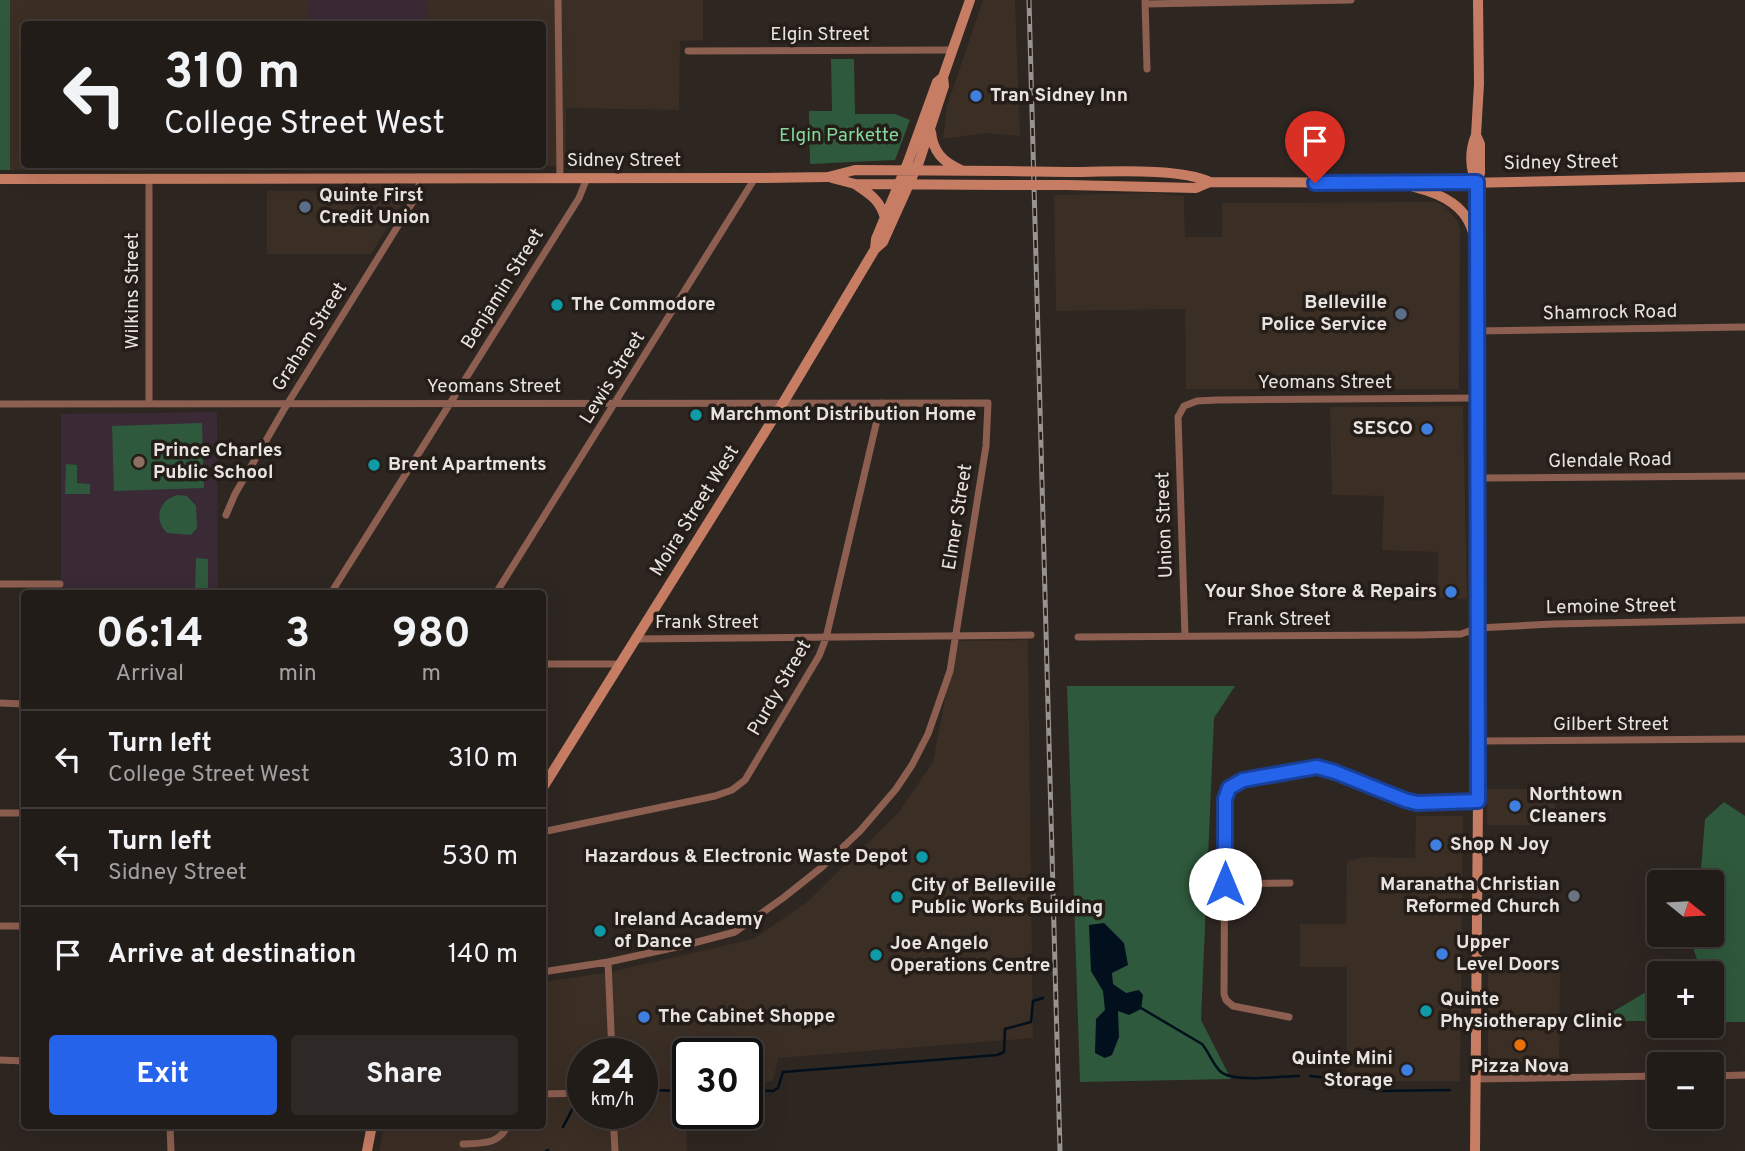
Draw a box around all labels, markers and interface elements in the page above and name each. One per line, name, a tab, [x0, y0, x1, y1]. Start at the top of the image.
street label: Elgin Street	[770, 23, 870, 47]
text: 310 m	[164, 44, 300, 106]
icon: left	[49, 49, 140, 140]
place label: Tran Sidney Inn	[990, 84, 1128, 108]
marker: Tran Sidney Inn	[968, 88, 984, 104]
text: College Street West	[164, 105, 445, 145]
pin	[1285, 111, 1345, 183]
icon: arrive	[1296, 122, 1334, 160]
park label: Elgin Parkette	[779, 124, 899, 148]
street label: Sidney Street	[567, 149, 681, 173]
street label: Sidney Street	[1504, 150, 1618, 176]
place label: Quinte First Credit Union	[319, 184, 430, 230]
marker: Quinte First Credit Union	[297, 199, 313, 215]
street label: Benjamin Street	[456, 224, 550, 354]
street label: Wilkins Street	[121, 232, 145, 350]
street label: Graham Street	[267, 278, 353, 396]
place label: Belleville Police Service	[1261, 291, 1387, 337]
place label: The Commodore	[571, 293, 716, 317]
marker: The Commodore	[549, 297, 565, 313]
street label: Shamrock Road	[1542, 300, 1678, 326]
marker: Belleville Police Service	[1393, 306, 1409, 322]
street label: Lewis Street	[575, 327, 651, 429]
street label: Yeomans Street	[1258, 371, 1392, 395]
street label: Yeomans Street	[427, 375, 561, 399]
place label: Marchmont Distribution Home	[710, 403, 976, 427]
marker: Marchmont Distribution Home	[688, 407, 704, 423]
place label: SESCO	[1353, 417, 1413, 441]
marker: SESCO	[1419, 421, 1435, 437]
place label: Prince Charles Public School	[153, 439, 282, 485]
street label: Moira Street West	[645, 441, 745, 581]
street label: Glendale Road	[1548, 448, 1672, 474]
place label: Brent Apartments	[388, 453, 547, 477]
marker: Prince Charles Public School	[131, 454, 147, 470]
marker: Brent Apartments	[366, 457, 382, 473]
street label: Elmer Street	[938, 462, 978, 572]
street label: Union Street	[1151, 471, 1179, 579]
place label: Your Shoe Store & Repairs	[1204, 580, 1437, 604]
marker: Your Shoe Store & Repairs	[1443, 584, 1459, 600]
street label: Lemoine Street	[1545, 594, 1677, 620]
street label: Frank Street	[1227, 608, 1331, 632]
text: 06:14	[96, 609, 203, 662]
text: 3	[285, 609, 310, 662]
text: 980	[392, 609, 471, 662]
street label: Frank Street	[655, 611, 759, 635]
street label: Purdy Street	[743, 636, 817, 740]
text: Arrival	[115, 660, 184, 689]
text: min	[278, 660, 317, 689]
text: m	[422, 660, 441, 689]
street label: Gilbert Street	[1553, 713, 1669, 737]
text: Turn left	[108, 728, 212, 761]
icon: left	[49, 740, 87, 778]
text: 310 m	[448, 743, 518, 776]
text: College Street West	[108, 761, 310, 790]
place label: Northtown Cleaners	[1529, 783, 1623, 829]
marker: Northtown Cleaners	[1507, 798, 1523, 814]
text: Turn left	[108, 826, 212, 859]
place label: Shop N Joy	[1450, 833, 1550, 857]
marker: Shop N Joy	[1428, 837, 1444, 853]
icon: left	[49, 838, 87, 876]
text: 530 m	[442, 841, 518, 874]
place label: Hazardous & Electronic Waste Depot	[584, 845, 908, 869]
position arrow	[1188, 847, 1262, 921]
marker: Hazardous & Electronic Waste Depot	[914, 849, 930, 865]
text: Sidney Street	[108, 859, 247, 888]
north arrow	[1647, 870, 1724, 947]
map controls	[1647, 870, 1724, 1129]
place label: Maranatha Christian Reformed Church	[1380, 873, 1560, 919]
place label: City of Belleville Public Works Building	[911, 874, 1103, 920]
marker: Maranatha Christian Reformed Church	[1566, 888, 1582, 904]
marker: City of Belleville Public Works Building	[889, 889, 905, 905]
place label: Ireland Academy of Dance	[614, 908, 764, 954]
marker: Ireland Academy of Dance	[592, 923, 608, 939]
place label: Upper Level Doors	[1456, 931, 1560, 977]
place label: Joe Angelo Operations Centre	[890, 932, 1050, 978]
icon: arrive	[49, 936, 87, 974]
text: Arrive at destination	[108, 939, 356, 972]
text: 140 m	[448, 939, 518, 972]
marker: Upper Level Doors	[1434, 946, 1450, 962]
marker: Joe Angelo Operations Centre	[868, 947, 884, 963]
button: +	[1647, 961, 1724, 1038]
place label: Quinte Physiotherapy Clinic	[1440, 988, 1623, 1034]
marker: Quinte Physiotherapy Clinic	[1418, 1003, 1434, 1019]
place label: The Cabinet Shoppe	[658, 1005, 835, 1029]
marker: The Cabinet Shoppe	[636, 1009, 652, 1025]
button: Exit	[49, 1035, 277, 1115]
button: Share	[291, 1035, 518, 1115]
marker: Pizza Nova	[1512, 1037, 1528, 1053]
speed limit sign: 30	[672, 1038, 763, 1129]
place label: Quinte Mini Storage	[1292, 1047, 1393, 1093]
text: 24	[591, 1052, 634, 1096]
button: −	[1647, 1052, 1724, 1129]
place label: Pizza Nova	[1471, 1055, 1569, 1079]
marker: Quinte Mini Storage	[1399, 1062, 1415, 1078]
text: km/h	[591, 1089, 634, 1112]

